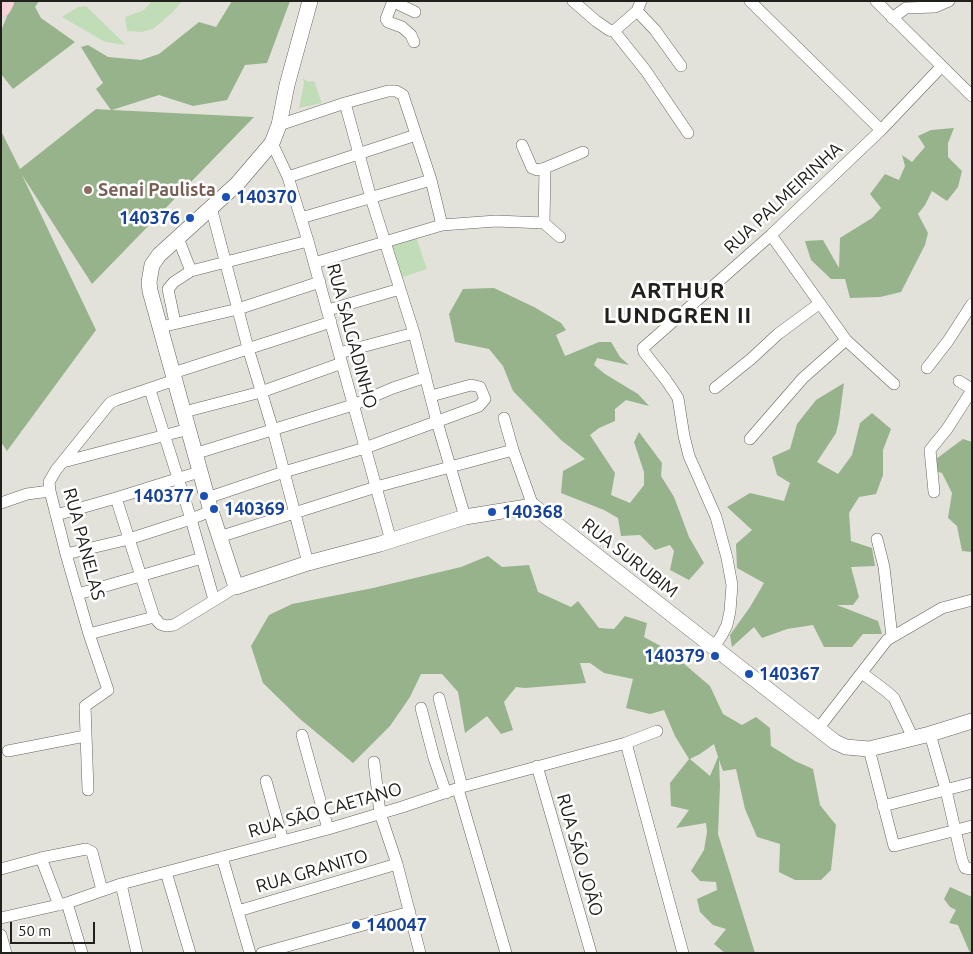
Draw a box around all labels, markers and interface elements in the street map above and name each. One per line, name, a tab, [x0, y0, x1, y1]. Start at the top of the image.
street label: RUA PALMEIRINHA	[720, 138, 846, 258]
place label: Senai Paulista	[98, 179, 216, 201]
marker: Senai Paulista	[82, 184, 94, 196]
place label: 140370	[236, 186, 297, 208]
marker: 140370	[220, 191, 232, 203]
place label: 140376	[119, 207, 180, 229]
marker: 140376	[184, 212, 196, 224]
street label: RUA SALGADINHO	[322, 261, 382, 411]
district label: ARTHUR LUNDGREN II	[602, 278, 754, 330]
place label: 140377	[133, 485, 194, 507]
street label: RUA PANELAS	[59, 486, 109, 602]
marker: 140377	[198, 490, 210, 502]
place label: 140369	[224, 498, 285, 520]
place label: 140368	[502, 501, 563, 523]
marker: 140369	[208, 503, 220, 515]
marker: 140368	[486, 506, 498, 518]
street label: RUA SURUBIM	[578, 514, 682, 602]
place label: 140379	[644, 645, 705, 667]
marker: 140379	[709, 650, 721, 662]
place label: 140367	[759, 663, 820, 685]
marker: 140367	[743, 668, 755, 680]
street label: RUA SÃO CAETANO	[246, 778, 404, 842]
street label: RUA SÃO JOÃO	[552, 791, 608, 919]
street label: RUA GRANITO	[253, 845, 371, 897]
scale bar	[12, 912, 98, 944]
place label: 140047	[366, 914, 427, 936]
marker: 140047	[350, 919, 362, 931]
text: 50 m	[18, 922, 51, 939]

